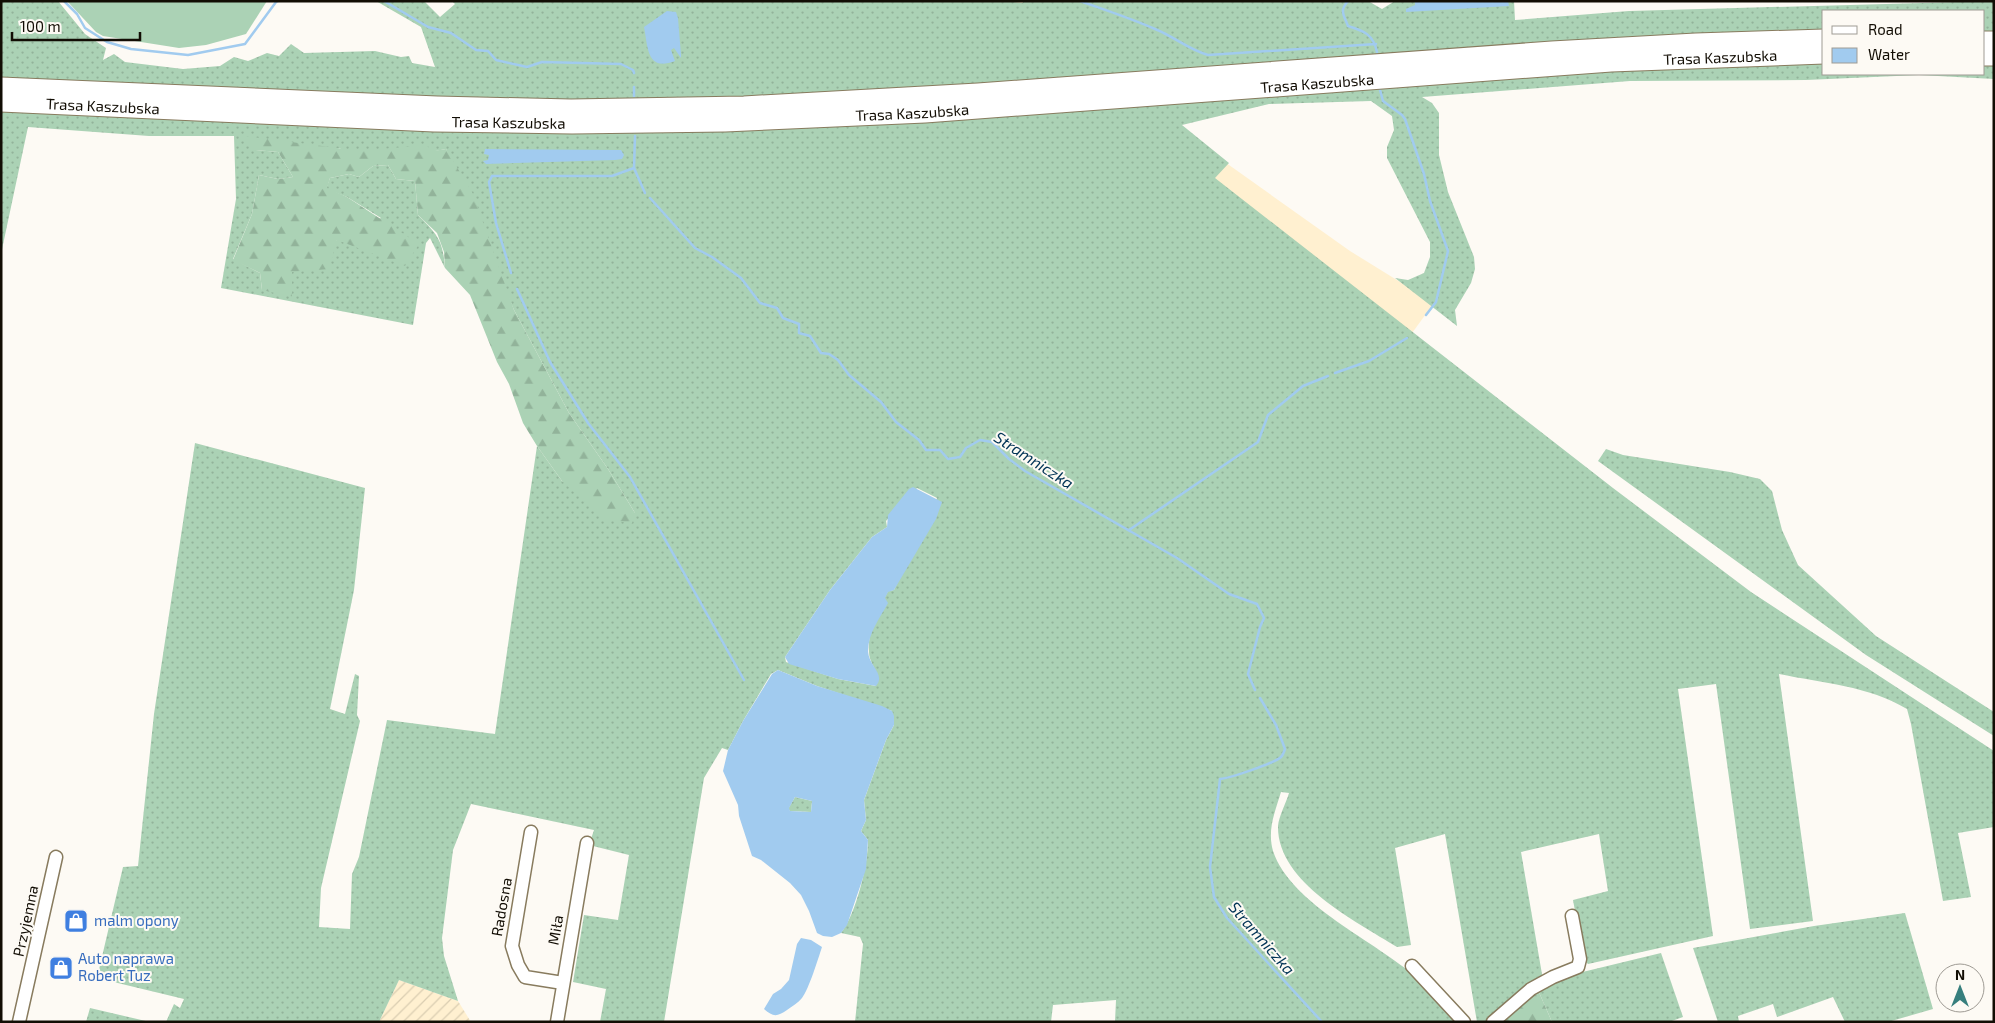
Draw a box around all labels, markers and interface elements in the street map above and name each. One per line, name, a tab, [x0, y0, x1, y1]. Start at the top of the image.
scale bar	[12, 10, 140, 42]
legend	[1822, 10, 1985, 75]
text: 100 m	[20, 17, 61, 35]
text: Road	[1868, 20, 1903, 38]
text: Water	[1868, 45, 1910, 63]
street label: Trasa Kaszubska	[1663, 46, 1778, 68]
street label: Trasa Kaszubska	[1260, 70, 1375, 96]
street label: Trasa Kaszubska	[46, 94, 160, 117]
street label: Trasa Kaszubska	[855, 100, 970, 124]
street label: Trasa Kaszubska	[451, 112, 566, 132]
water label: Stramniczka	[991, 427, 1077, 492]
street label: Radosna	[487, 876, 515, 938]
street label: Przyjemna	[9, 884, 42, 958]
water label: Stramniczka	[1225, 897, 1299, 978]
shop icon: malm opony	[63, 908, 89, 934]
place label: malm opony	[94, 911, 179, 929]
street label: Miła	[544, 913, 566, 946]
place label: Auto naprawa Robert Tuz	[78, 949, 174, 984]
shop icon: Auto naprawa Robert Tuz	[48, 955, 74, 981]
north arrow	[1935, 963, 1985, 1013]
text: N	[1955, 966, 1965, 983]

